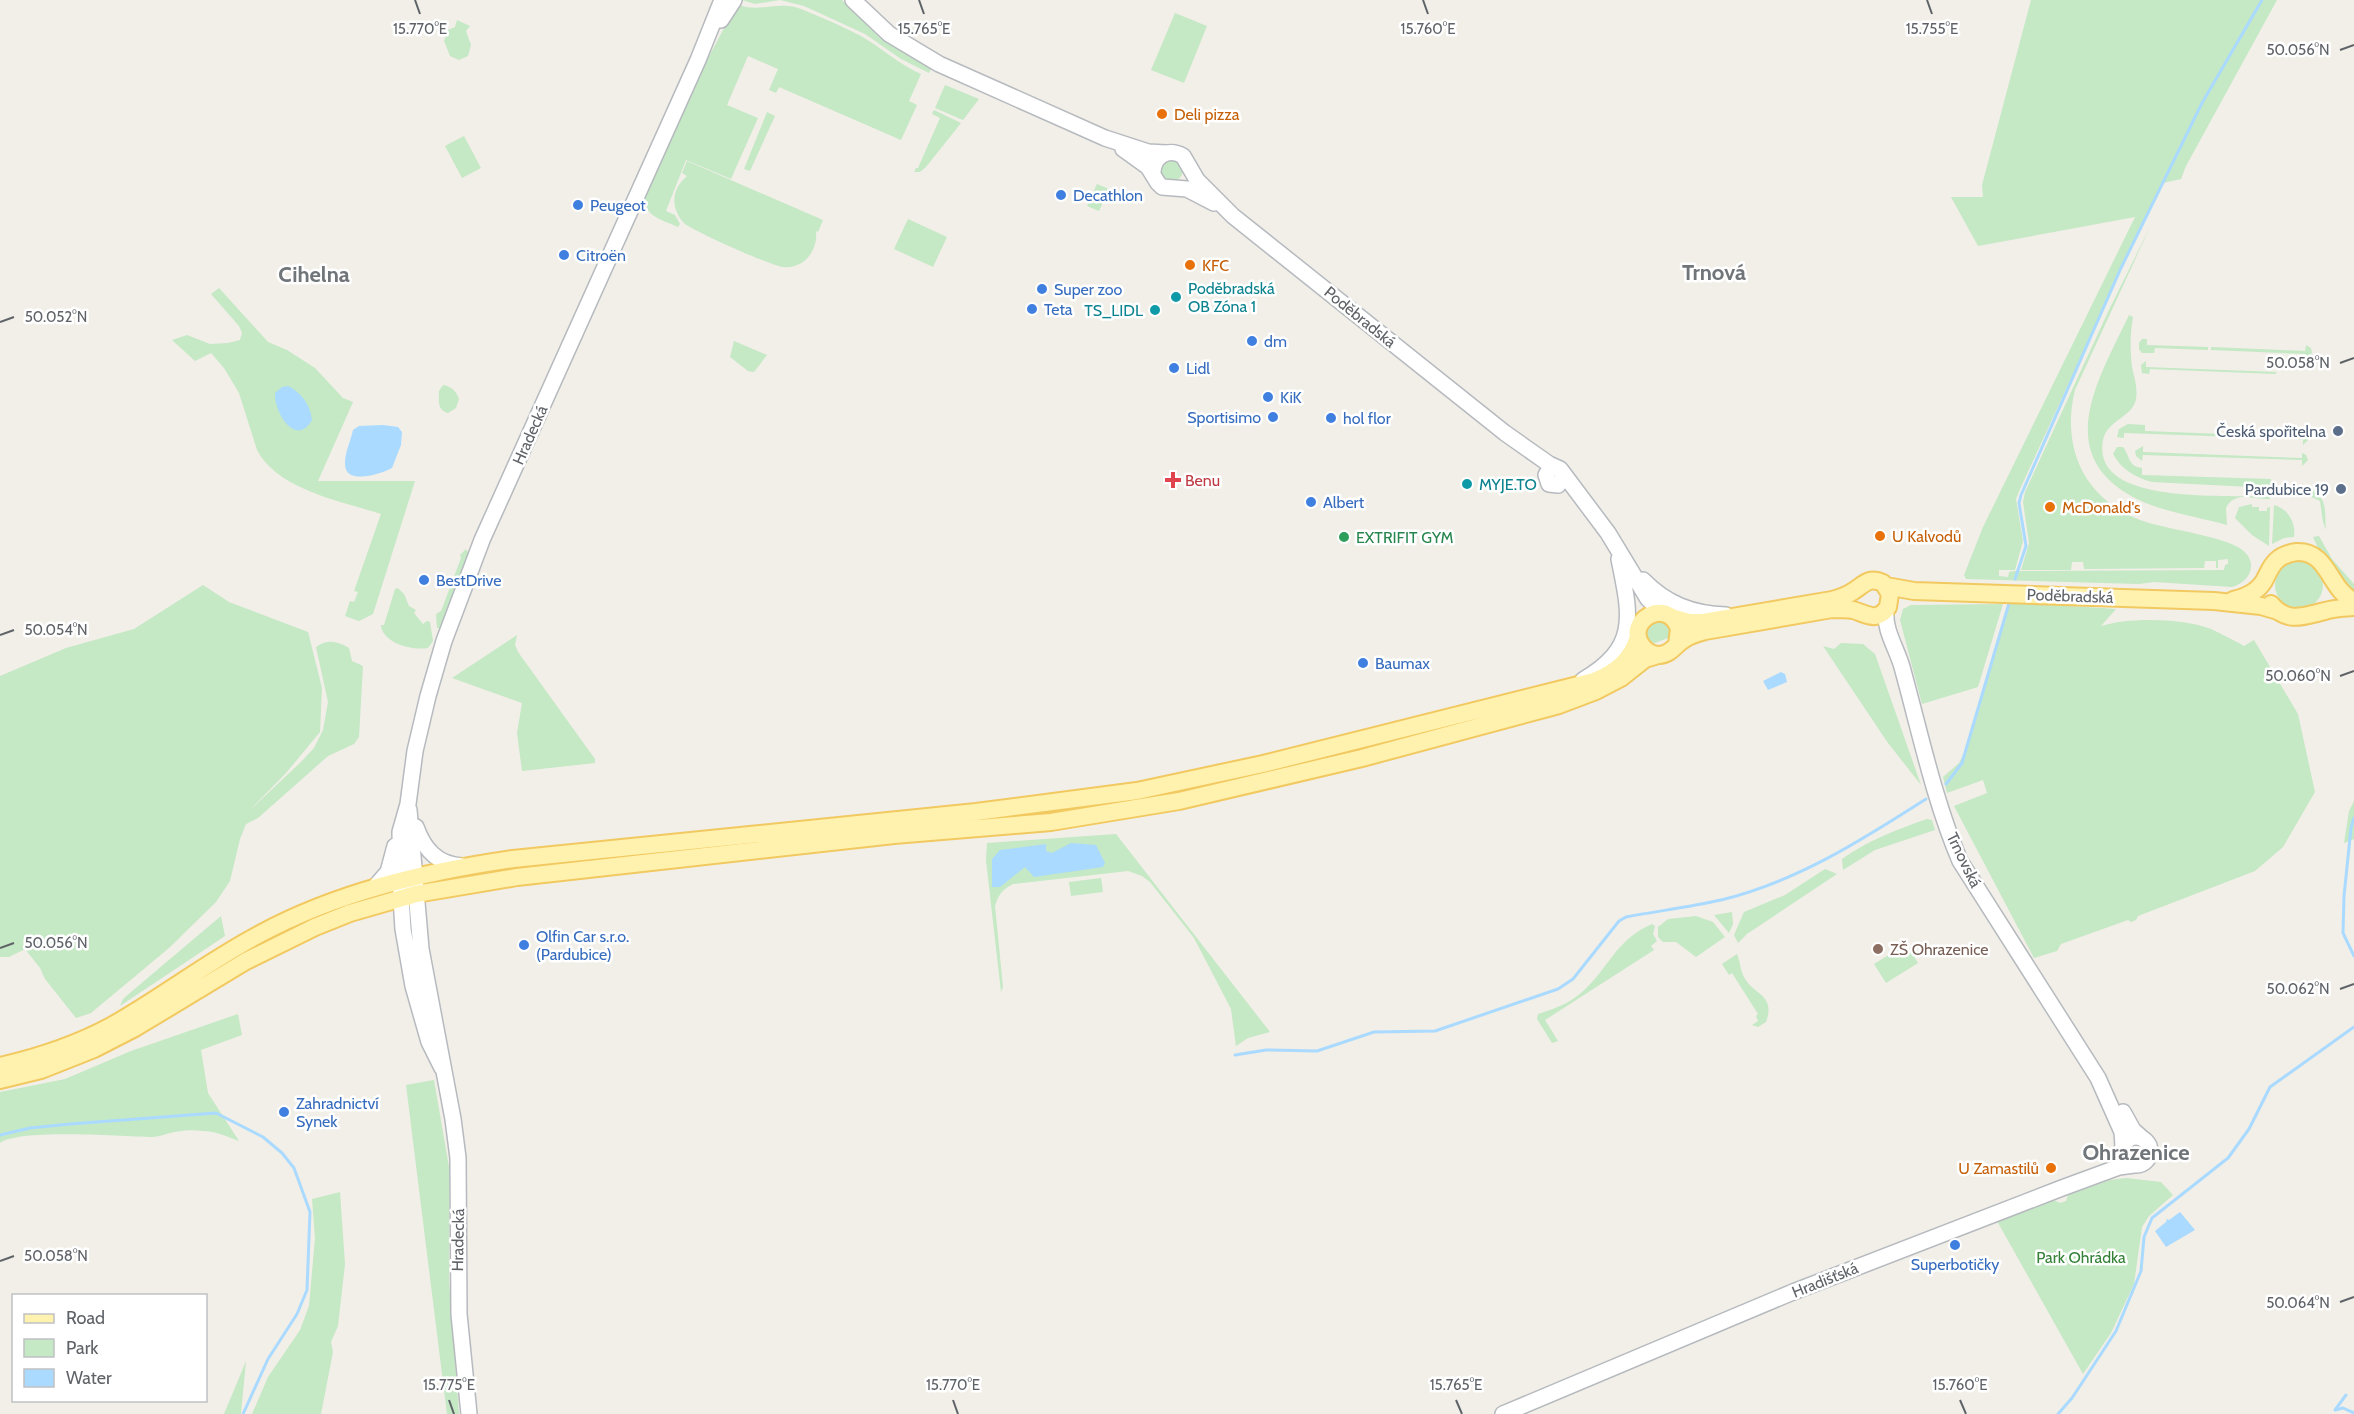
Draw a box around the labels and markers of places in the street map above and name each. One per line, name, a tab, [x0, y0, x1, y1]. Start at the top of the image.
place label: Deli pizza	[1174, 105, 1240, 124]
marker: Deli pizza	[1155, 107, 1169, 121]
place label: Decathlon	[1073, 186, 1143, 205]
marker: Decathlon	[1054, 188, 1068, 202]
place label: Peugeot	[590, 196, 646, 215]
marker: Peugeot	[571, 198, 585, 212]
place label: Citroën	[576, 246, 626, 265]
marker: Citroën	[557, 248, 571, 262]
place label: KFC	[1202, 256, 1229, 275]
marker: KFC	[1183, 258, 1197, 272]
place label: Poděbradská OB Zóna 1	[1188, 279, 1275, 316]
place label: Super zoo	[1054, 280, 1123, 299]
marker: Super zoo	[1035, 282, 1049, 296]
marker: Poděbradská OB Zóna 1	[1169, 290, 1183, 304]
place label: Teta	[1044, 300, 1073, 319]
place label: TS_LIDL	[1084, 301, 1143, 320]
marker: Teta	[1025, 302, 1039, 316]
marker: TS_LIDL	[1148, 303, 1162, 317]
place label: dm	[1264, 332, 1287, 351]
marker: dm	[1245, 334, 1259, 348]
place label: Lidl	[1186, 359, 1210, 378]
marker: Lidl	[1167, 361, 1181, 375]
place label: KiK	[1280, 388, 1302, 407]
marker: KiK	[1261, 390, 1275, 404]
place label: Sportisimo	[1187, 408, 1261, 427]
place label: hol flor	[1343, 409, 1392, 428]
marker: Sportisimo	[1266, 410, 1280, 424]
marker: hol flor	[1324, 411, 1338, 425]
place label: Česká spořitelna	[2216, 422, 2326, 441]
marker: Česká spořitelna	[2331, 424, 2345, 438]
place label: Benu	[1185, 471, 1220, 490]
marker: Benu	[1166, 473, 1180, 487]
place label: MYJE.TO	[1479, 475, 1537, 494]
marker: MYJE.TO	[1460, 477, 1474, 491]
place label: Pardubice 19	[2245, 480, 2329, 499]
marker: Pardubice 19	[2334, 482, 2348, 496]
place label: Albert	[1323, 493, 1365, 512]
marker: Albert	[1304, 495, 1318, 509]
place label: McDonald's	[2062, 498, 2141, 517]
marker: McDonald's	[2043, 500, 2057, 514]
place label: U Kalvodů	[1892, 527, 1961, 546]
place label: EXTRIFIT GYM	[1356, 528, 1454, 547]
marker: U Kalvodů	[1873, 529, 1887, 543]
marker: EXTRIFIT GYM	[1337, 530, 1351, 544]
place label: BestDrive	[436, 571, 502, 590]
marker: BestDrive	[417, 573, 431, 587]
place label: Baumax	[1375, 654, 1430, 673]
marker: Baumax	[1356, 656, 1370, 670]
place label: Olfin Car s.r.o. (Pardubice)	[536, 927, 629, 964]
marker: Olfin Car s.r.o. (Pardubice)	[517, 938, 531, 952]
place label: ZŠ Ohrazenice	[1890, 940, 1988, 959]
marker: ZŠ Ohrazenice	[1871, 942, 1885, 956]
place label: Zahradnictví Synek	[296, 1094, 379, 1131]
marker: Zahradnictví Synek	[277, 1105, 291, 1119]
place label: U Zamastilů	[1958, 1159, 2039, 1178]
marker: U Zamastilů	[2044, 1161, 2058, 1175]
marker: Superbotičky	[1948, 1238, 1962, 1252]
place label: Superbotičky	[1911, 1255, 1999, 1274]

